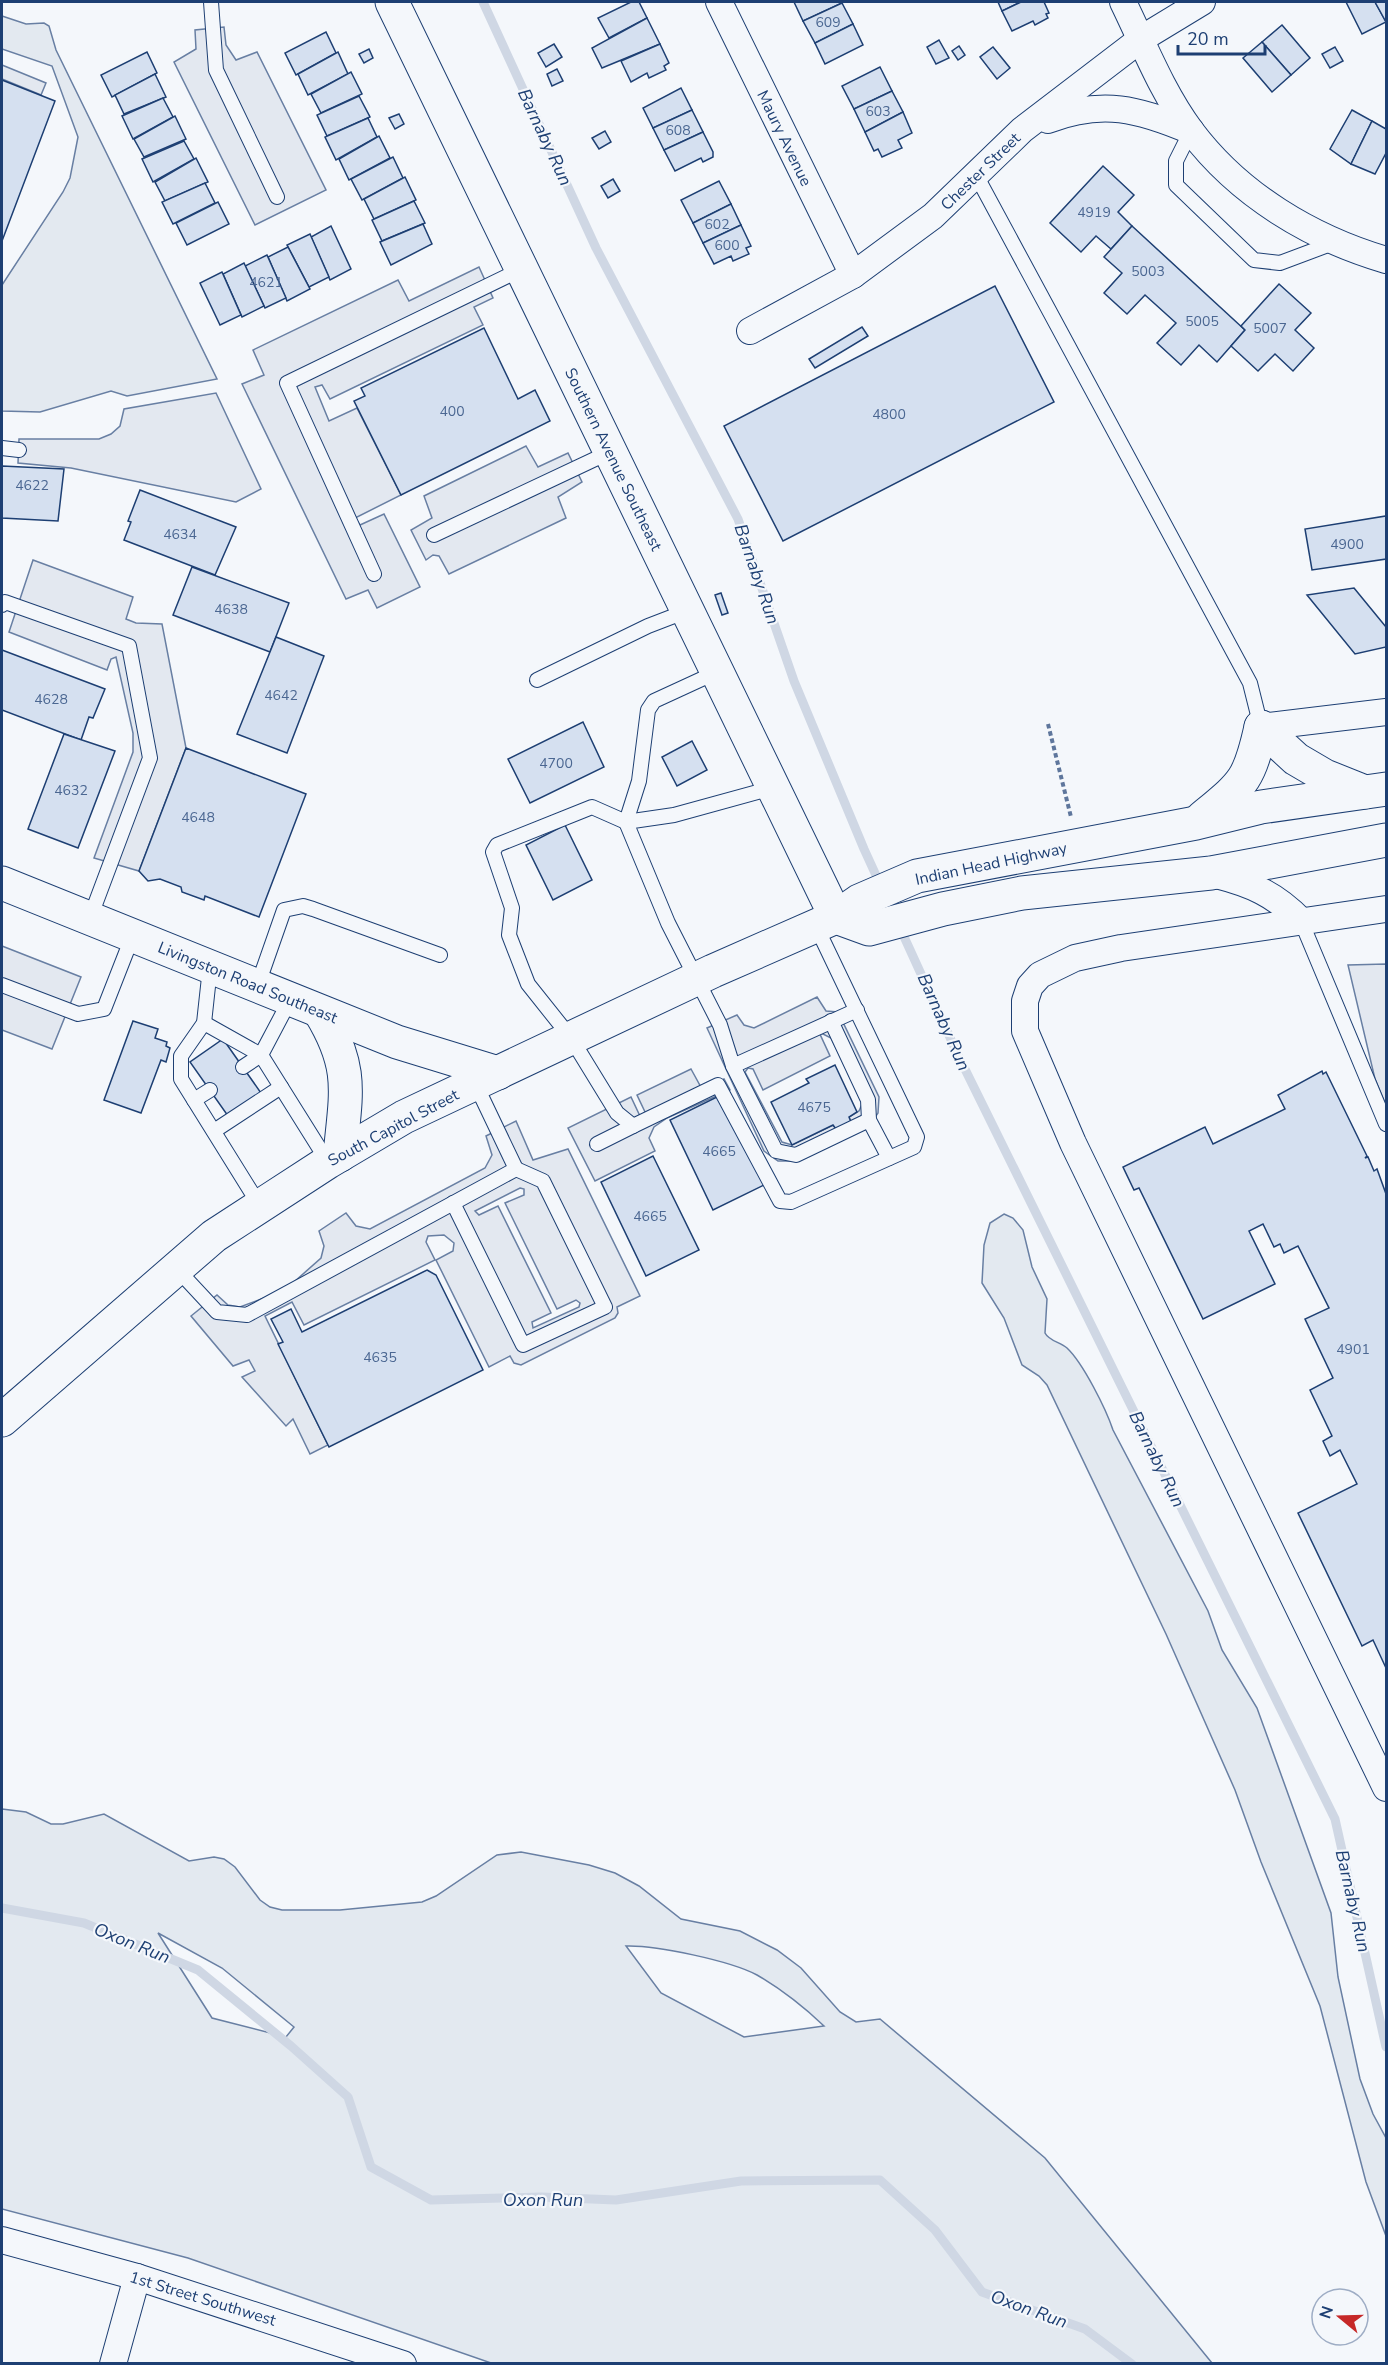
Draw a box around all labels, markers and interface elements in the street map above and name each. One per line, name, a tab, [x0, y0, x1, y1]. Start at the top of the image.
house number: 609	[815, 13, 841, 32]
scale bar	[1178, 18, 1265, 56]
text: 20 m	[1187, 27, 1229, 51]
water label: Barnaby Run	[512, 85, 578, 189]
street label: Maury Avenue	[751, 87, 817, 190]
house number: 603	[865, 102, 891, 121]
house number: 608	[665, 121, 691, 140]
street label: Chester Street	[936, 128, 1026, 216]
house number: 4919	[1077, 203, 1111, 222]
house number: 602	[704, 215, 730, 234]
house number: 600	[714, 236, 740, 255]
house number: 5003	[1131, 262, 1165, 281]
house number: 4621	[249, 273, 283, 292]
house number: 5005	[1185, 312, 1219, 331]
house number: 5007	[1253, 319, 1287, 338]
street label: Southern Avenue Southeast	[559, 364, 667, 555]
house number: 400	[439, 402, 465, 421]
house number: 4800	[872, 405, 906, 424]
house number: 4622	[15, 476, 49, 495]
water label: Barnaby Run	[729, 521, 785, 627]
house number: 4634	[163, 525, 197, 544]
house number: 4900	[1330, 535, 1364, 554]
house number: 4638	[214, 600, 248, 619]
house number: 4642	[264, 686, 298, 705]
house number: 4628	[34, 690, 68, 709]
house number: 4700	[539, 754, 573, 773]
house number: 4632	[54, 781, 88, 800]
house number: 4648	[181, 808, 215, 827]
street label: Indian Head Highway	[913, 837, 1070, 891]
street label: Livingston Road Southeast	[154, 937, 341, 1029]
water label: Barnaby Run	[912, 969, 976, 1075]
street label: South Capitol Street	[324, 1084, 463, 1172]
house number: 4675	[797, 1098, 831, 1117]
house number: 4665	[702, 1142, 736, 1161]
house number: 4665	[633, 1207, 667, 1226]
house number: 4901	[1336, 1340, 1370, 1359]
house number: 4635	[363, 1348, 397, 1367]
water label: Barnaby Run	[1123, 1407, 1191, 1511]
water label: Barnaby Run	[1330, 1847, 1376, 1955]
water label: Oxon Run	[90, 1917, 174, 1969]
water label: Oxon Run	[503, 2188, 583, 2212]
street label: 1st Street Southwest	[127, 2266, 279, 2332]
water label: Oxon Run	[987, 2284, 1071, 2334]
north arrow	[1310, 2287, 1370, 2347]
text: N	[1314, 2303, 1339, 2322]

